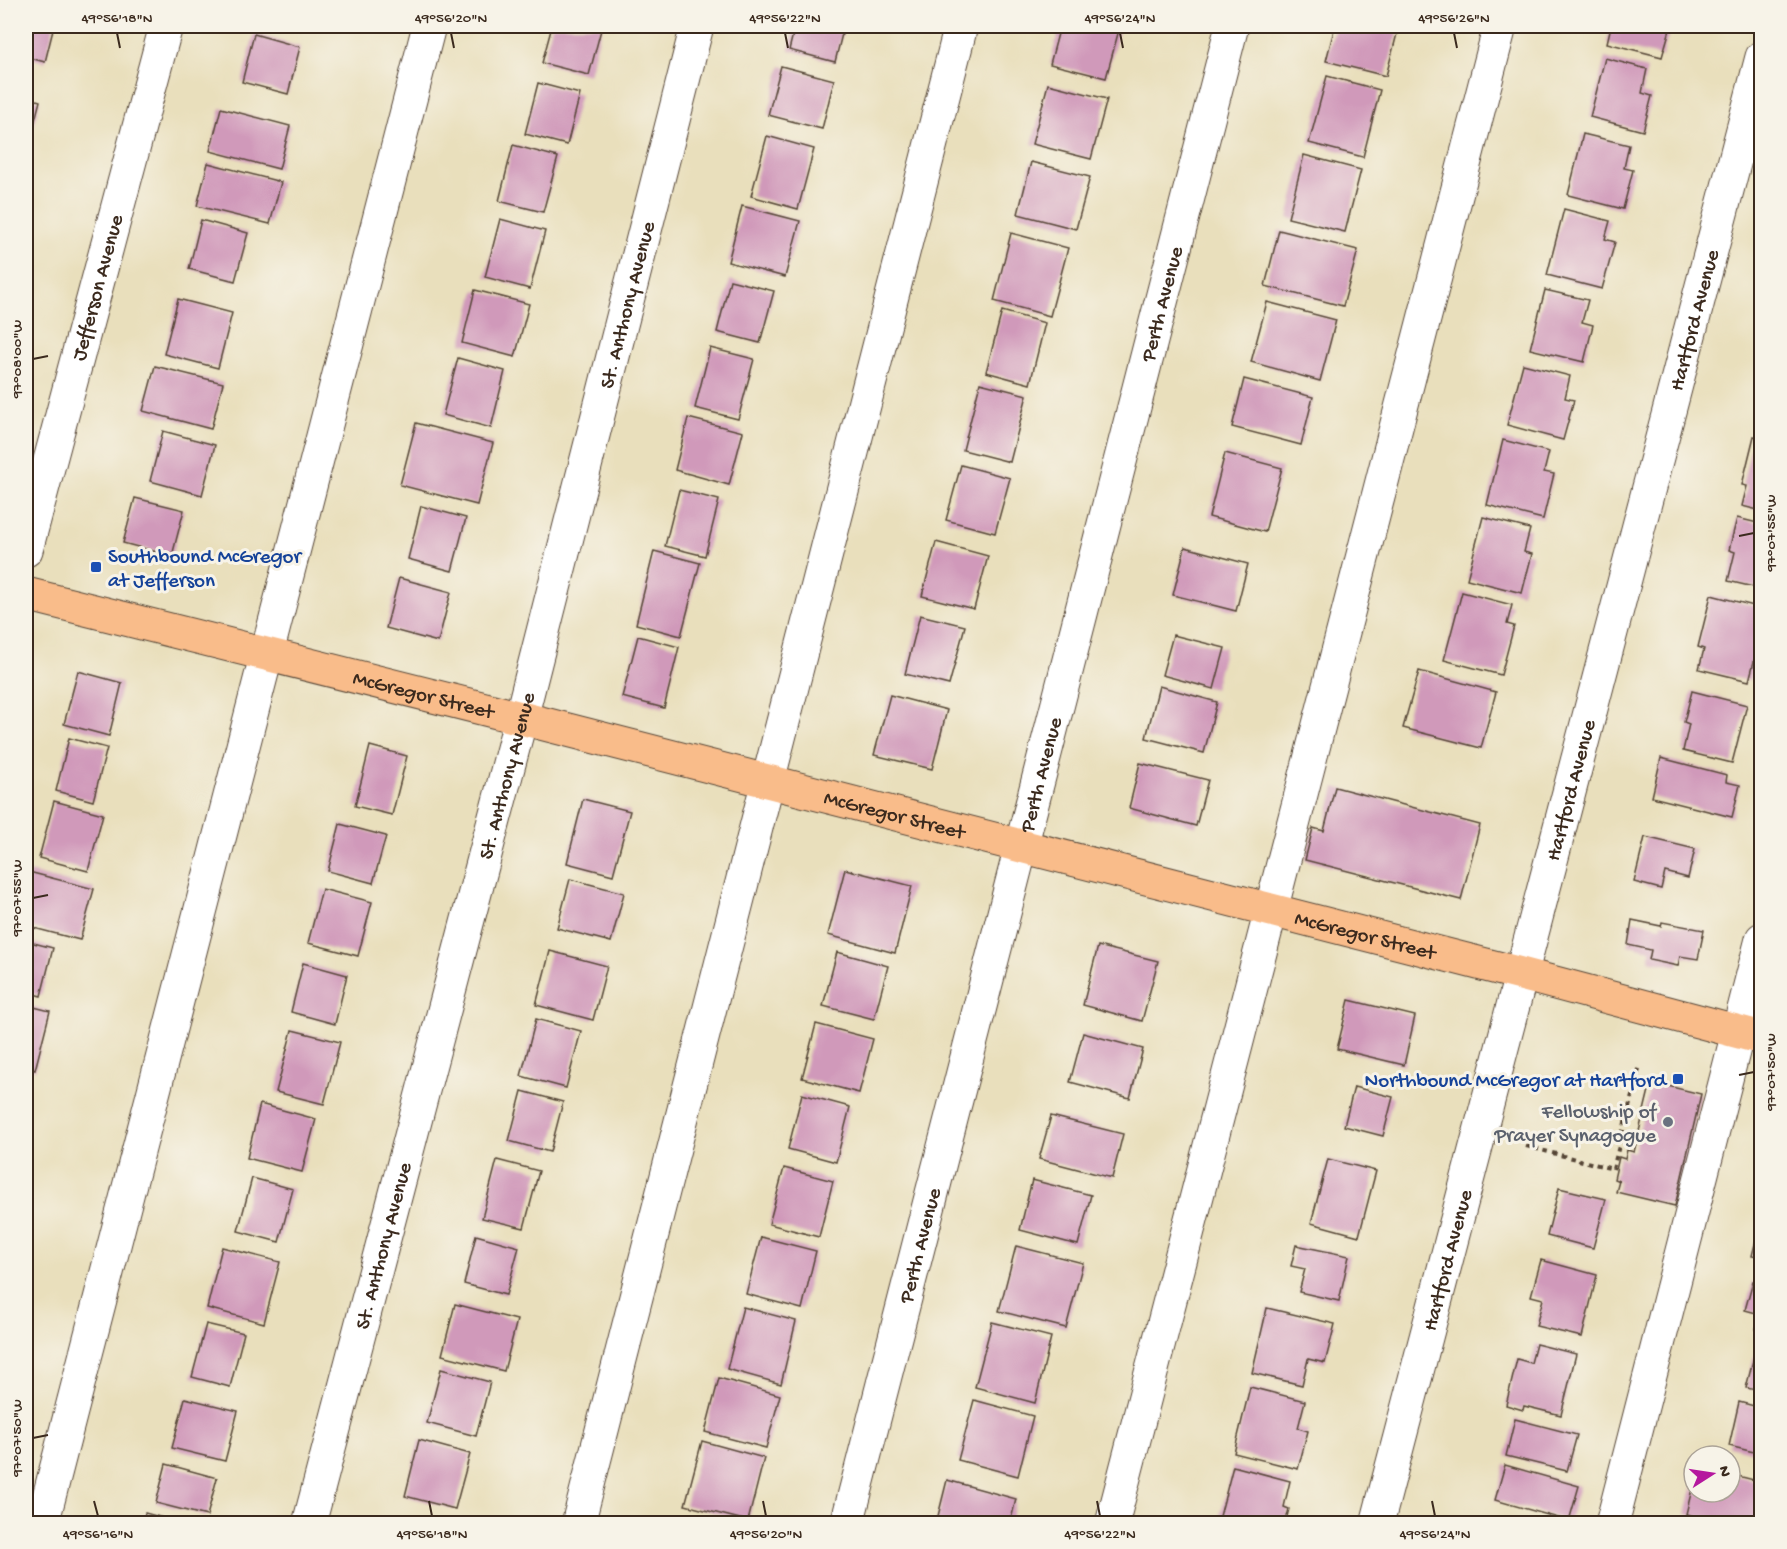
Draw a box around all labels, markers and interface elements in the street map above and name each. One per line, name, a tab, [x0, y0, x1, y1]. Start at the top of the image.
text: 49°56'18"N	[82, 10, 153, 28]
text: 49°56'20"N	[415, 10, 487, 28]
text: 49°56'22"N	[749, 10, 821, 28]
text: 49°56'24"N	[1084, 10, 1156, 28]
text: 49°56'26"N	[1418, 10, 1490, 28]
street label: Jefferson Avenue	[68, 211, 131, 364]
street label: St. Anthony Avenue	[596, 218, 663, 392]
street label: Perth Avenue	[1137, 243, 1191, 366]
street label: Hartford Avenue	[1666, 246, 1727, 394]
text: 97°08'00"W	[9, 319, 27, 399]
text: 97°07'55"W	[1763, 494, 1781, 572]
place label: Southbound McGregor at Jefferson	[108, 546, 303, 595]
marker: Southbound McGregor at Jefferson	[89, 560, 103, 574]
street label: McGregor Street	[350, 667, 498, 727]
street label: St. Anthony Avenue	[475, 689, 543, 862]
street label: Perth Avenue	[1016, 714, 1070, 836]
street label: Hartford Avenue	[1543, 716, 1604, 864]
street label: McGregor Street	[821, 787, 969, 848]
text: 97°07'55"W	[9, 859, 27, 937]
street label: McGregor Street	[1291, 908, 1440, 968]
text: 97°07'50"W	[1763, 1033, 1781, 1112]
place label: Northbound McGregor at Hartford	[1365, 1070, 1668, 1095]
marker: Northbound McGregor at Hartford	[1671, 1072, 1685, 1086]
place label: Fellowship of Prayer Synagogue	[1494, 1101, 1658, 1150]
marker: Fellowship of Prayer Synagogue	[1661, 1115, 1675, 1129]
street label: St. Anthony Avenue	[352, 1159, 420, 1332]
street label: Perth Avenue	[895, 1185, 949, 1307]
street label: Hartford Avenue	[1419, 1186, 1480, 1334]
text: 97°07'50"W	[9, 1399, 27, 1478]
north arrow	[1682, 1444, 1742, 1504]
text: N	[1713, 1465, 1734, 1479]
text: 49°56'16"N	[63, 1526, 133, 1544]
text: 49°56'18"N	[397, 1526, 468, 1544]
text: 49°56'20"N	[730, 1526, 802, 1544]
text: 49°56'22"N	[1064, 1526, 1136, 1544]
text: 49°56'24"N	[1399, 1526, 1471, 1544]

